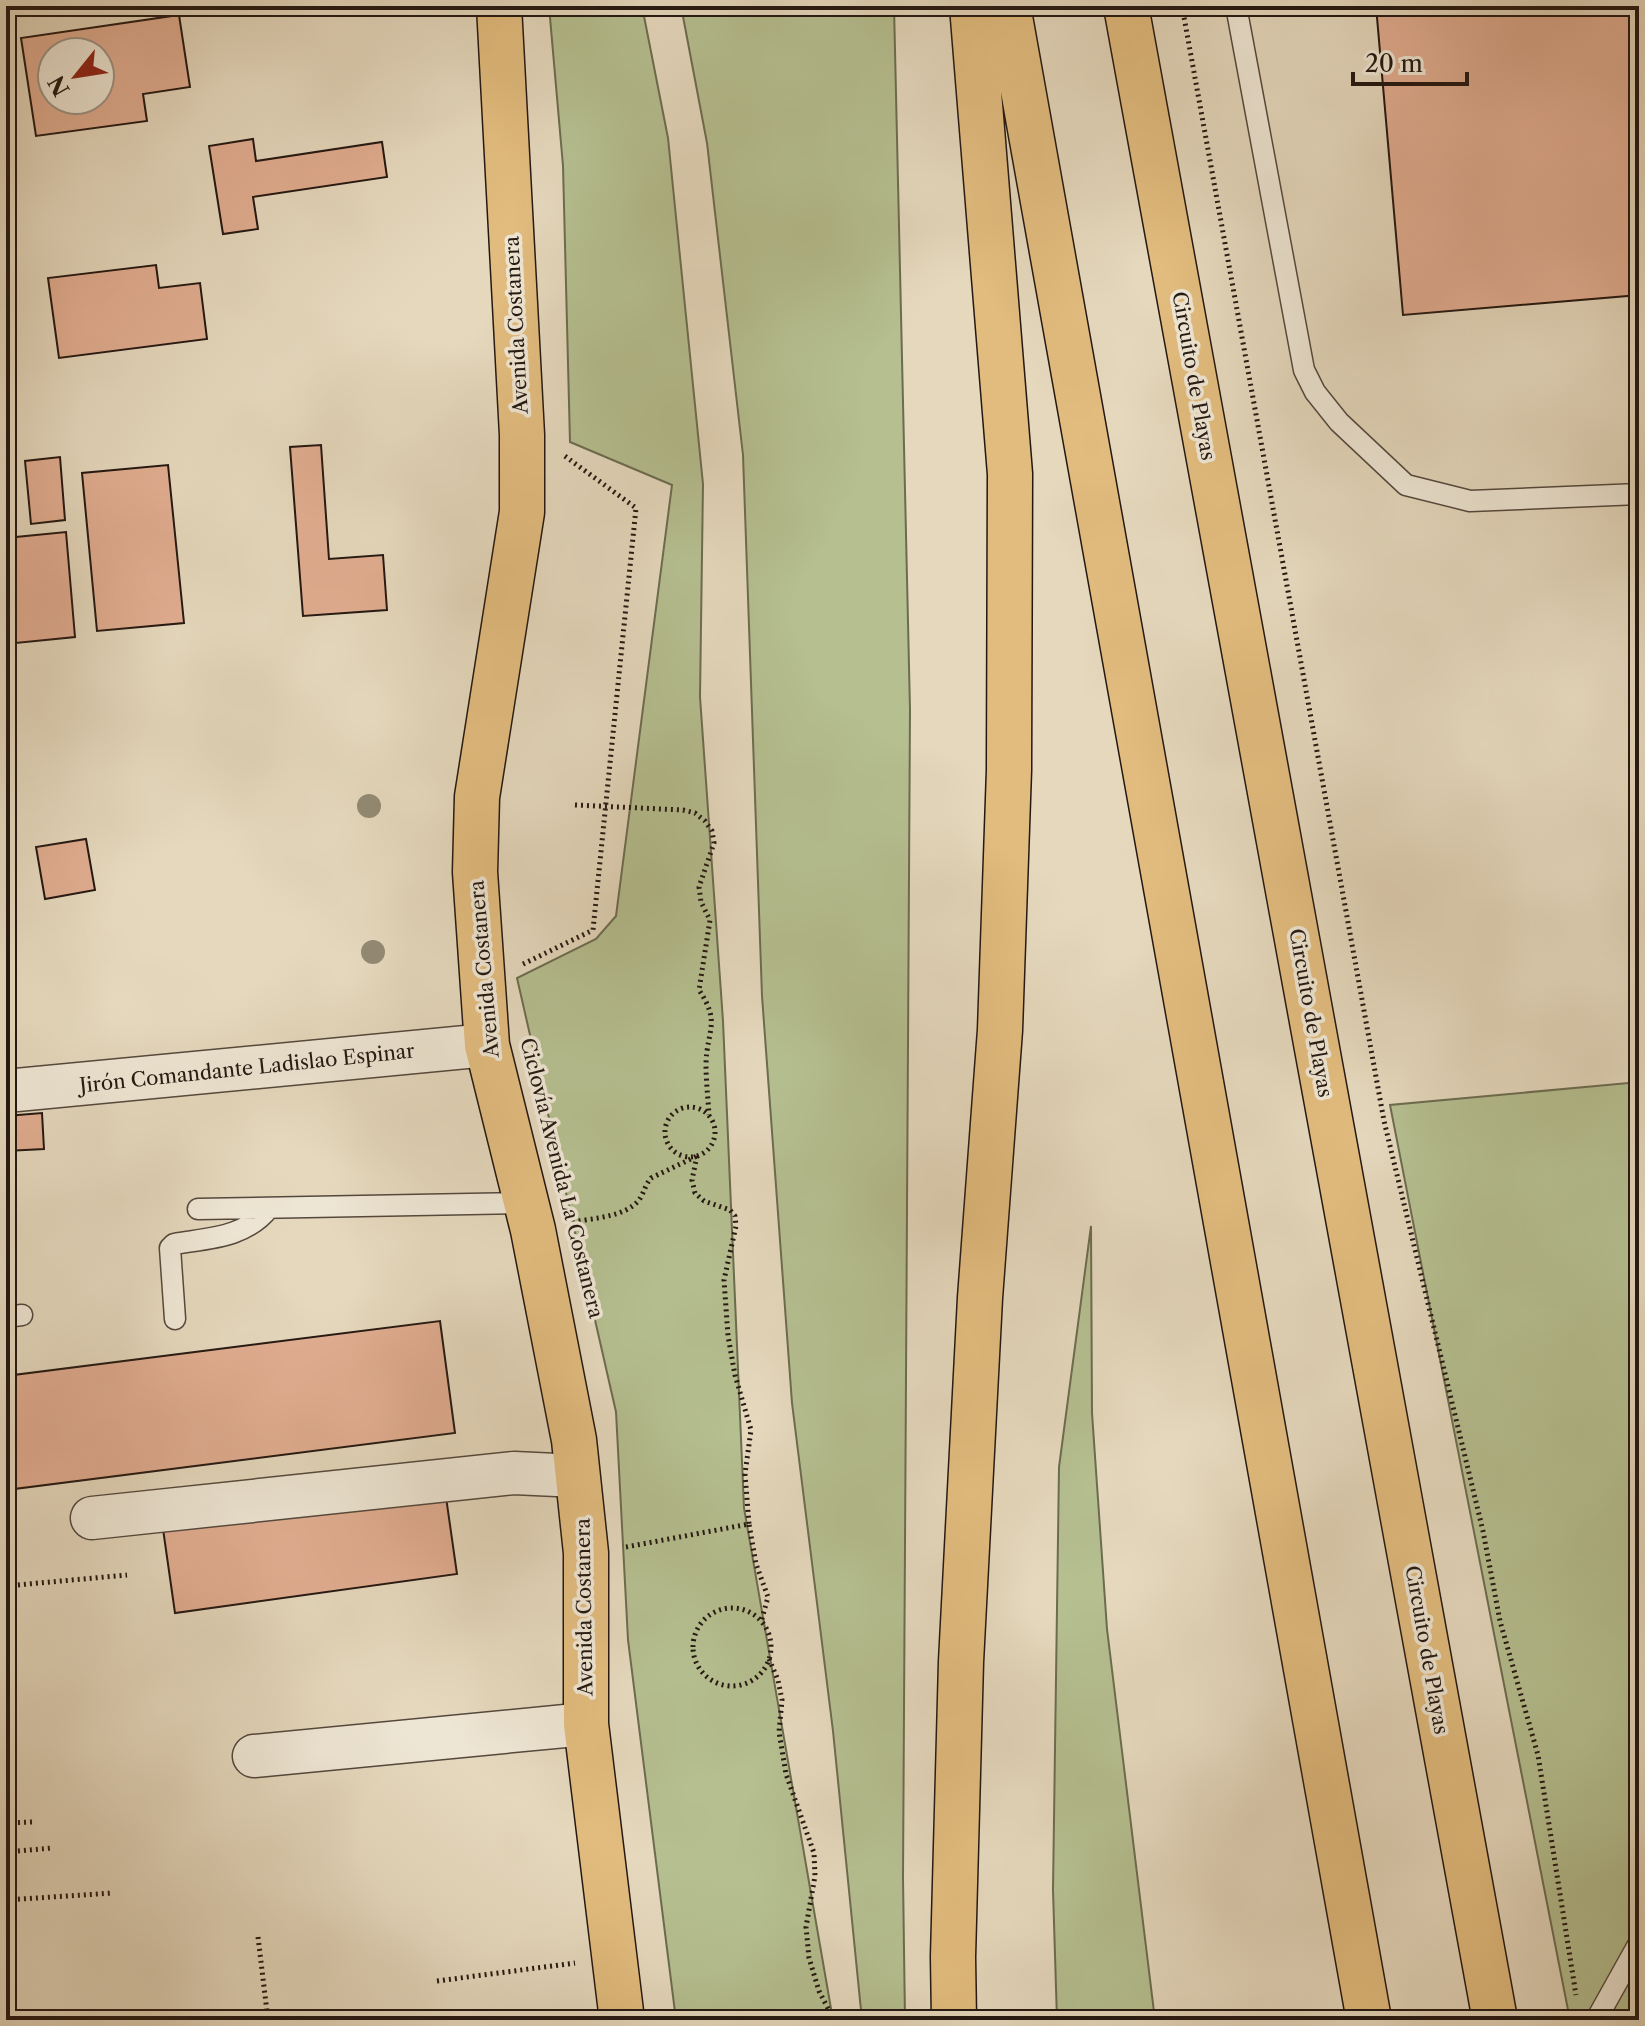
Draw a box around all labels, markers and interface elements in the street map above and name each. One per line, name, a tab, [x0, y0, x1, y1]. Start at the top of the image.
north arrow	[36, 36, 116, 116]
scale bar	[1353, 36, 1467, 86]
text: 20 m	[1365, 49, 1423, 78]
text: N	[43, 71, 76, 101]
street label: Avenida Costanera	[499, 235, 533, 415]
street label: Circuito de Playas	[1167, 290, 1221, 462]
street label: Avenida Costanera	[464, 879, 504, 1060]
street label: Circuito de Playas	[1284, 927, 1338, 1099]
street label: Ciclovía Avenida La Costanera	[516, 1035, 609, 1321]
street label: Jirón Comandante Ladislao Espinar	[75, 1038, 416, 1098]
street label: Avenida Costanera	[570, 1517, 598, 1697]
street label: Circuito de Playas	[1400, 1564, 1454, 1736]

